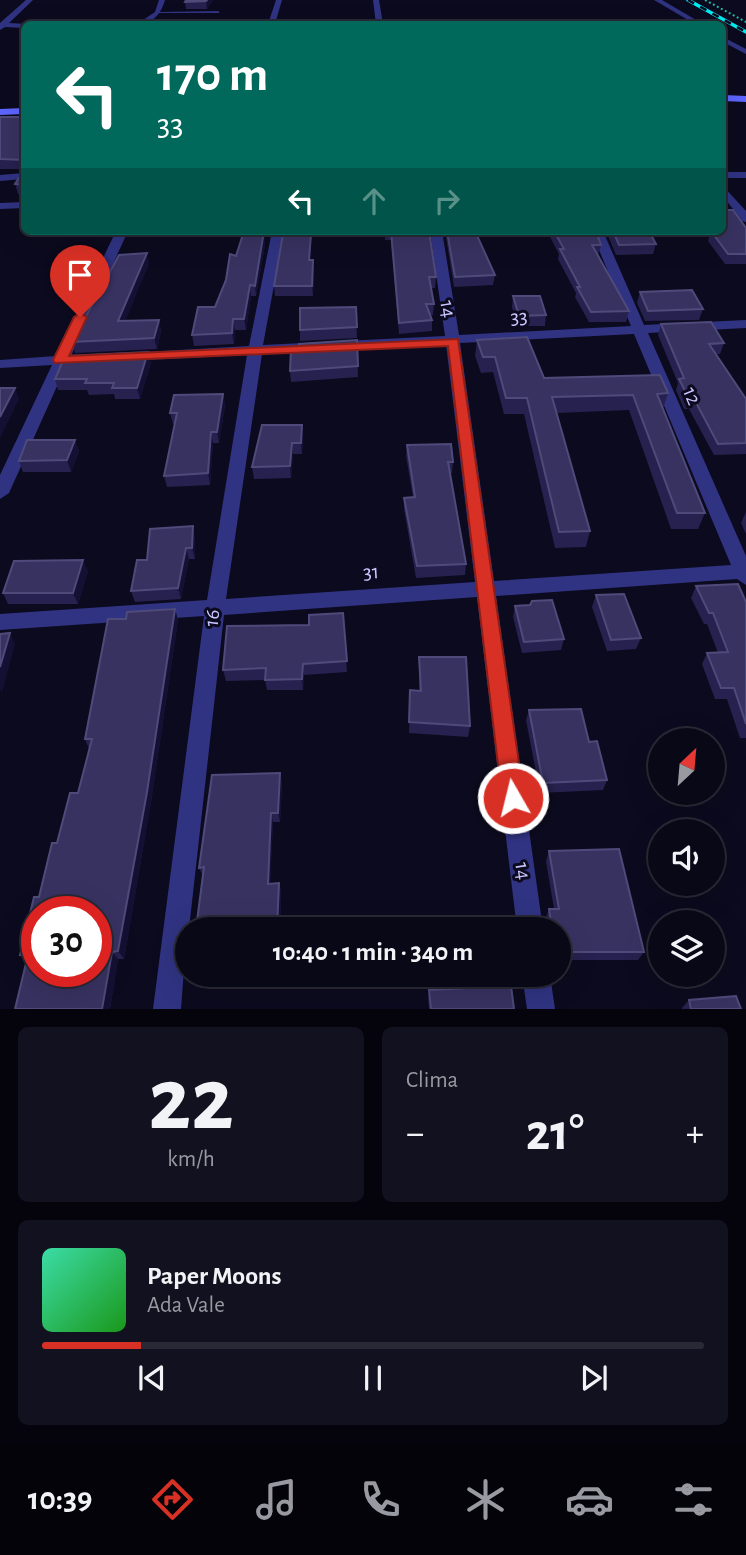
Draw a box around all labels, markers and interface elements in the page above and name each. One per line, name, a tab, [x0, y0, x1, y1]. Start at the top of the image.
icon: left	[42, 49, 133, 140]
text: 170 m	[157, 51, 268, 100]
text: 33	[157, 109, 183, 141]
icon: left	[282, 182, 320, 220]
icon: ahead	[355, 182, 393, 220]
icon: right	[428, 182, 466, 220]
pin	[50, 245, 110, 317]
icon: arrive	[61, 256, 99, 294]
street label: 14	[436, 299, 460, 319]
street label: 33	[510, 306, 528, 328]
street label: 12	[679, 384, 705, 408]
street label: 31	[362, 561, 380, 583]
street label: 16	[201, 608, 223, 628]
north arrow	[648, 728, 724, 805]
map controls	[648, 728, 725, 987]
position arrow	[476, 761, 550, 835]
button: sound	[648, 819, 725, 896]
street label: 14	[511, 861, 535, 881]
speed limit sign: 30	[21, 896, 112, 987]
button: layers	[648, 910, 725, 987]
text: 10:40 · 1 min · 340 m	[273, 939, 473, 965]
text: 22	[148, 1055, 234, 1146]
text: Clima	[406, 1069, 458, 1092]
text: 21°	[526, 1107, 584, 1159]
text: −	[406, 1115, 424, 1153]
text: +	[686, 1115, 704, 1153]
text: km/h	[167, 1148, 215, 1171]
text: Paper Moons	[147, 1263, 282, 1289]
text: Ada Vale	[147, 1294, 225, 1317]
icon: previous	[133, 1359, 171, 1397]
icon: pause	[354, 1359, 392, 1397]
icon: next	[575, 1359, 613, 1397]
icon: directions	[148, 1475, 197, 1524]
icon: music	[252, 1475, 301, 1524]
icon: phone	[356, 1475, 405, 1524]
icon: climate	[461, 1475, 510, 1524]
icon: car	[565, 1475, 614, 1524]
icon: filters	[669, 1475, 718, 1524]
text: 10:39	[28, 1483, 92, 1515]

